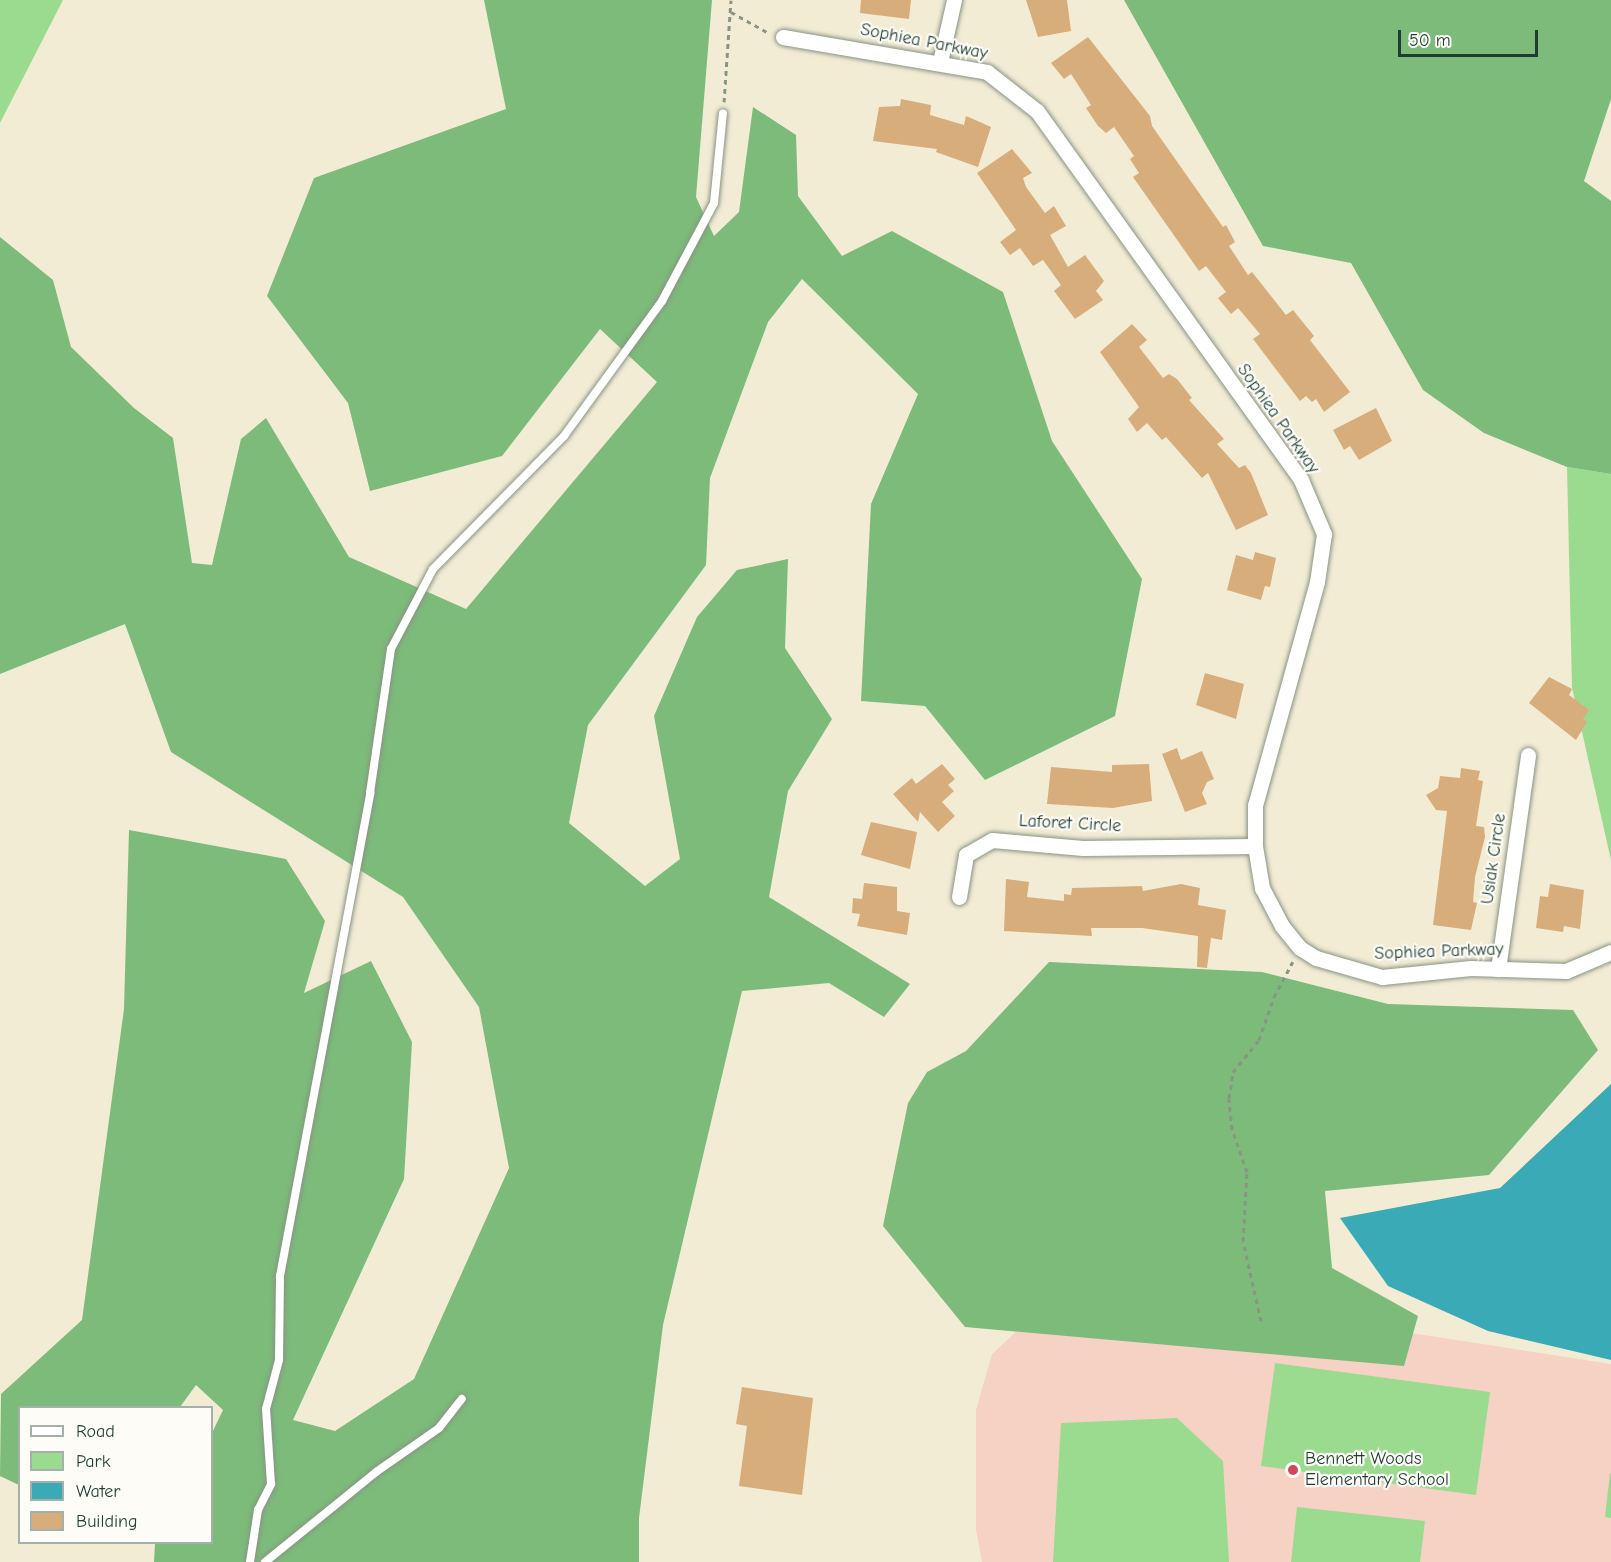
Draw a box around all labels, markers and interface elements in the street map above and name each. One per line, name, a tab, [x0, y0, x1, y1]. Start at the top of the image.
scale bar	[1401, 18, 1540, 56]
street label: Sophiea Parkway	[858, 19, 990, 65]
text: 50 m	[1409, 30, 1451, 51]
street label: Sophiea Parkway	[1232, 360, 1324, 478]
street label: Laforet Circle	[1018, 811, 1122, 837]
street label: Usiak Circle	[1477, 812, 1511, 906]
street label: Sophiea Parkway	[1374, 939, 1504, 965]
legend	[18, 1406, 213, 1544]
text: Road	[76, 1421, 115, 1442]
place label: Bennett Woods Elementary School	[1305, 1449, 1449, 1492]
text: Park	[76, 1451, 110, 1472]
marker: Bennett Woods Elementary School	[1286, 1463, 1300, 1477]
text: Water	[76, 1481, 120, 1502]
text: Building	[76, 1511, 138, 1532]

